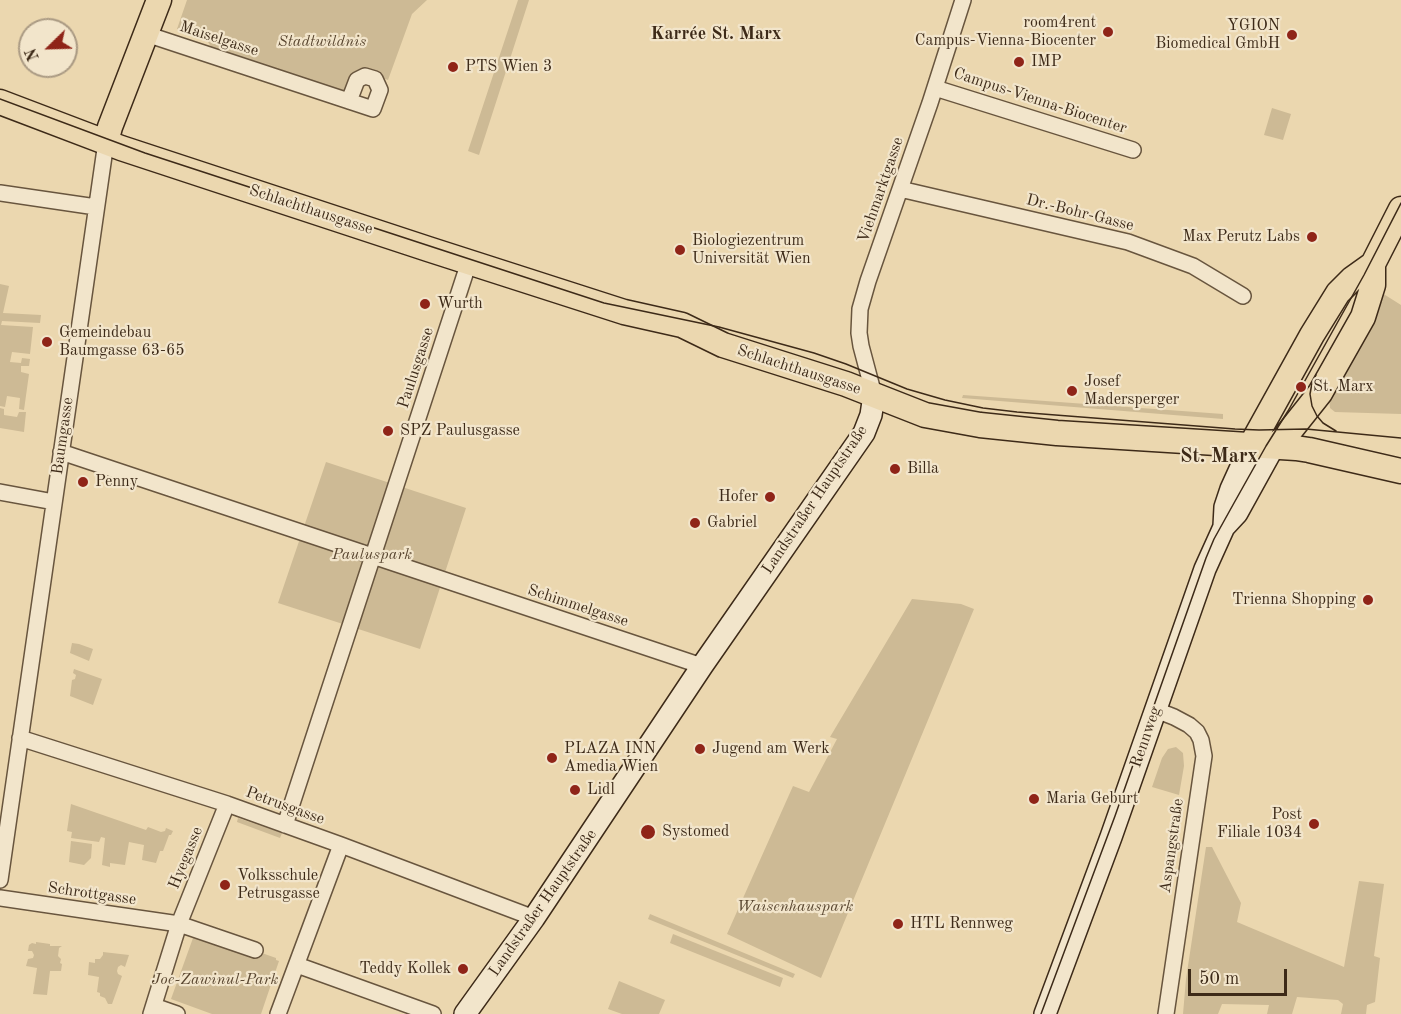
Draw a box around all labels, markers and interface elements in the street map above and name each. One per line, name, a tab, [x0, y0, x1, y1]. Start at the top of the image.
place label: room4rent Campus-Vienna-Biocenter	[915, 13, 1096, 51]
place label: YGION Biomedical GmbH	[1155, 16, 1280, 54]
street label: Maiselgasse	[177, 17, 261, 61]
north arrow	[18, 18, 78, 78]
district label: Karrée St. Marx	[651, 23, 781, 45]
marker: room4rent Campus-Vienna-Biocenter	[1101, 25, 1115, 39]
marker: YGION Biomedical GmbH	[1285, 28, 1299, 42]
park label: Stadtwildnis	[278, 32, 366, 52]
text: N	[24, 46, 43, 63]
place label: IMP	[1031, 52, 1062, 72]
marker: IMP	[1012, 55, 1026, 69]
place label: PTS Wien 3	[465, 57, 552, 77]
marker: PTS Wien 3	[446, 60, 460, 74]
street label: Campus-Vienna-Biocenter	[951, 64, 1129, 138]
street label: Viehmarktgasse	[854, 134, 908, 246]
street label: Schlachthausgasse	[247, 181, 375, 239]
street label: Dr.-Bohr-Gasse	[1024, 190, 1136, 236]
place label: Max Perutz Labs	[1182, 227, 1300, 247]
marker: Max Perutz Labs	[1305, 230, 1319, 244]
place label: Biologiezentrum Universität Wien	[692, 231, 811, 269]
marker: Biologiezentrum Universität Wien	[673, 243, 687, 257]
place label: Wurth	[437, 294, 483, 314]
marker: Wurth	[418, 297, 432, 311]
place label: Gemeindebau Baumgasse 63-65	[59, 323, 185, 361]
street label: Paulusgasse	[394, 325, 438, 411]
marker: Gemeindebau Baumgasse 63-65	[40, 335, 54, 349]
street label: Schlachthausgasse	[735, 341, 863, 399]
place label: Josef Madersperger	[1084, 372, 1179, 410]
place label: St. Marx	[1313, 377, 1374, 397]
marker: St. Marx	[1294, 380, 1308, 394]
marker: Josef Madersperger	[1065, 384, 1079, 398]
street label: Baumgasse	[48, 396, 78, 476]
place label: SPZ Paulusgasse	[400, 421, 520, 441]
street label: Landstraßer Hauptstraße	[758, 422, 872, 578]
marker: SPZ Paulusgasse	[381, 424, 395, 438]
district label: St. Marx	[1180, 445, 1258, 469]
place label: Billa	[907, 459, 939, 479]
marker: Billa	[888, 462, 902, 476]
place label: Penny	[95, 472, 138, 492]
marker: Penny	[76, 475, 90, 489]
place label: Hofer	[718, 487, 758, 507]
marker: Hofer	[763, 490, 777, 504]
place label: Gabriel	[707, 513, 757, 533]
marker: Gabriel	[688, 516, 702, 530]
park label: Pauluspark	[332, 545, 412, 565]
street label: Schimmelgasse	[525, 581, 631, 631]
place label: Trienna Shopping	[1232, 590, 1356, 610]
marker: Trienna Shopping	[1361, 593, 1375, 607]
street label: Rennweg	[1127, 704, 1165, 770]
place label: PLAZA INN Amedia Wien	[564, 739, 658, 777]
place label: Jugend am Werk	[712, 739, 830, 759]
marker: Jugend am Werk	[693, 742, 707, 756]
marker: PLAZA INN Amedia Wien	[545, 751, 559, 765]
place label: Lidl	[587, 780, 615, 800]
street label: Petrusgasse	[243, 783, 327, 829]
marker: Lidl	[568, 783, 582, 797]
place label: Maria Geburt	[1046, 789, 1138, 809]
marker: Maria Geburt	[1027, 792, 1041, 806]
street label: Aspangstraße	[1156, 797, 1188, 895]
place label: Post Filiale 1034	[1217, 805, 1302, 843]
marker: Post Filiale 1034	[1307, 817, 1321, 831]
place label: Systomed	[662, 822, 729, 842]
marker: Systomed	[639, 823, 657, 841]
street label: Hyegasse	[165, 824, 207, 892]
street label: Landstraßer Hauptstraße	[485, 826, 601, 980]
place label: Volksschule Petrusgasse	[237, 866, 320, 904]
street label: Schrottgasse	[47, 878, 137, 910]
marker: Volksschule Petrusgasse	[218, 878, 232, 892]
park label: Waisenhauspark	[737, 897, 853, 917]
place label: HTL Rennweg	[910, 914, 1013, 934]
marker: HTL Rennweg	[891, 917, 905, 931]
scale bar	[1191, 957, 1290, 995]
place label: Teddy Kollek	[359, 959, 451, 979]
marker: Teddy Kollek	[456, 962, 470, 976]
park label: Joe-Zawinul-Park	[152, 970, 278, 990]
text: 50 m	[1199, 970, 1239, 988]

